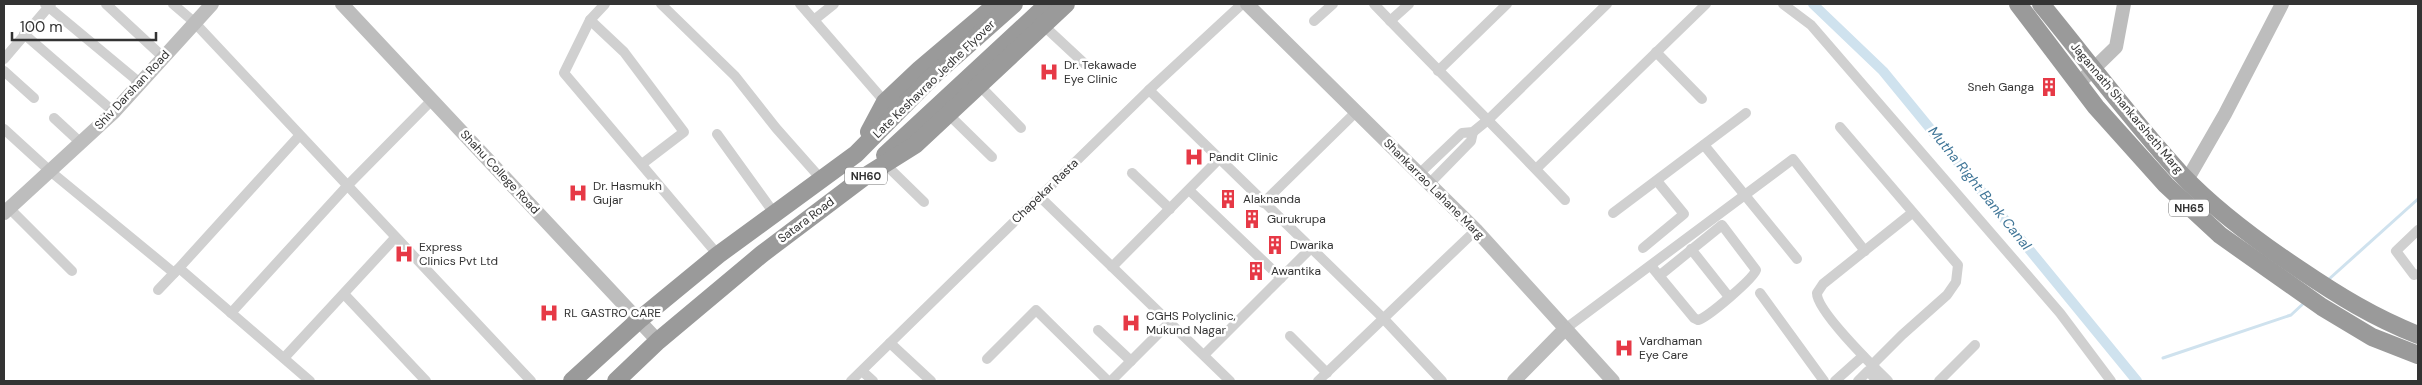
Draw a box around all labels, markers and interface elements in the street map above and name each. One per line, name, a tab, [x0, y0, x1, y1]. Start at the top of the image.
scale bar	[12, 10, 156, 42]
street label: Late Keshavrao Jedhe Flyover	[869, 16, 999, 142]
text: 100 m	[20, 17, 63, 37]
street label: Jagannath Shankarsheth Marg	[2067, 39, 2187, 177]
street label: Shiv Darshan Road	[91, 47, 173, 133]
place label: Dr. Tekawade Eye Clinic	[1064, 57, 1137, 87]
hospital icon: Dr. Tekawade Eye Clinic	[1038, 61, 1060, 83]
building icon: Sneh Ganga	[2038, 76, 2060, 98]
place label: Sneh Ganga	[1968, 79, 2034, 95]
water label: Mutha Right Bank Canal	[1925, 123, 2036, 254]
street label: Shahu College Road	[457, 126, 543, 218]
street label: Shankarrao Lahane Marg	[1380, 135, 1488, 243]
hospital icon: Pandit Clinic	[1183, 146, 1205, 168]
place label: Pandit Clinic	[1209, 149, 1278, 165]
street label: Chapekar Rasta	[1008, 155, 1082, 227]
road number: NH60	[845, 168, 887, 185]
place label: Dr. Hasmukh Gujar	[593, 178, 662, 208]
hospital icon: Dr. Hasmukh Gujar	[567, 182, 589, 204]
building icon: Alaknanda	[1217, 188, 1239, 210]
place label: Alaknanda	[1243, 191, 1301, 207]
street label: Satara Road	[775, 194, 837, 246]
road number: NH65	[2169, 200, 2209, 217]
building icon: Gurukrupa	[1241, 208, 1263, 230]
place label: Gurukrupa	[1267, 211, 1326, 227]
building icon: Dwarika	[1264, 234, 1286, 256]
place label: Dwarika	[1290, 237, 1334, 253]
place label: Express Clinics Pvt Ltd	[419, 239, 498, 269]
hospital icon: Express Clinics Pvt Ltd	[393, 243, 415, 265]
building icon: Awantika	[1245, 260, 1267, 282]
place label: Awantika	[1271, 263, 1321, 279]
hospital icon: RL GASTRO CARE	[538, 302, 560, 324]
place label: RL GASTRO CARE	[564, 305, 661, 321]
place label: CGHS Polyclinic, Mukund Nagar	[1146, 308, 1236, 338]
hospital icon: CGHS Polyclinic, Mukund Nagar	[1120, 312, 1142, 334]
place label: Vardhaman Eye Care	[1639, 333, 1702, 363]
hospital icon: Vardhaman Eye Care	[1613, 337, 1635, 359]

